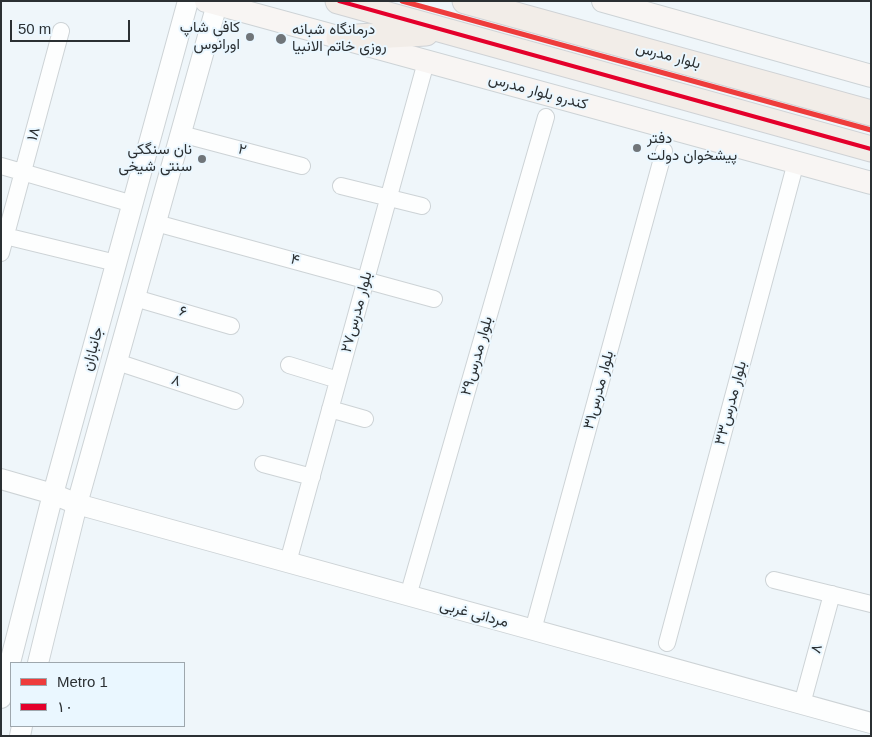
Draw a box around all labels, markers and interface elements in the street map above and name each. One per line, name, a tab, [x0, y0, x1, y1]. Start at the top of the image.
scale bar	[12, 10, 132, 42]
place label: کافی شاپ اورانوس	[180, 19, 240, 54]
text: 50 m	[18, 20, 51, 37]
place label: درمانگاه شبانه روزی خاتم الانبیا	[292, 21, 387, 56]
marker: کافی شاپ اورانوس	[244, 31, 256, 43]
marker: درمانگاه شبانه روزی خاتم الانبیا	[274, 32, 288, 46]
street label: بلوار مدرس	[634, 39, 702, 73]
street label: کندرو بلوار مدرس	[487, 70, 589, 114]
street label: ۱۸	[24, 125, 44, 143]
place label: دفتر پیشخوان دولت	[647, 130, 737, 165]
street label: ۲	[236, 140, 248, 160]
place label: نان سنگکی سنتی شیخی	[119, 141, 192, 176]
marker: دفتر پیشخوان دولت	[631, 142, 643, 154]
marker: نان سنگکی سنتی شیخی	[196, 153, 208, 165]
street label: ۴	[289, 250, 301, 270]
street label: بلوار مدرس۲۷	[338, 270, 376, 354]
street label: ۶	[177, 302, 189, 322]
street label: ۲۹بلوار مدرس	[457, 314, 497, 398]
street label: جانبازان	[78, 325, 108, 373]
street label: بلوار مدرس۳۱	[580, 349, 618, 431]
street label: بلوار مدرس۳۳	[711, 359, 751, 447]
street label: ۸	[169, 371, 183, 391]
street label: مردانی غربی	[438, 596, 510, 632]
street label: ۸	[807, 642, 827, 656]
legend	[10, 662, 185, 727]
text: Metro 1	[57, 673, 108, 690]
text: ۱۰	[57, 698, 73, 715]

